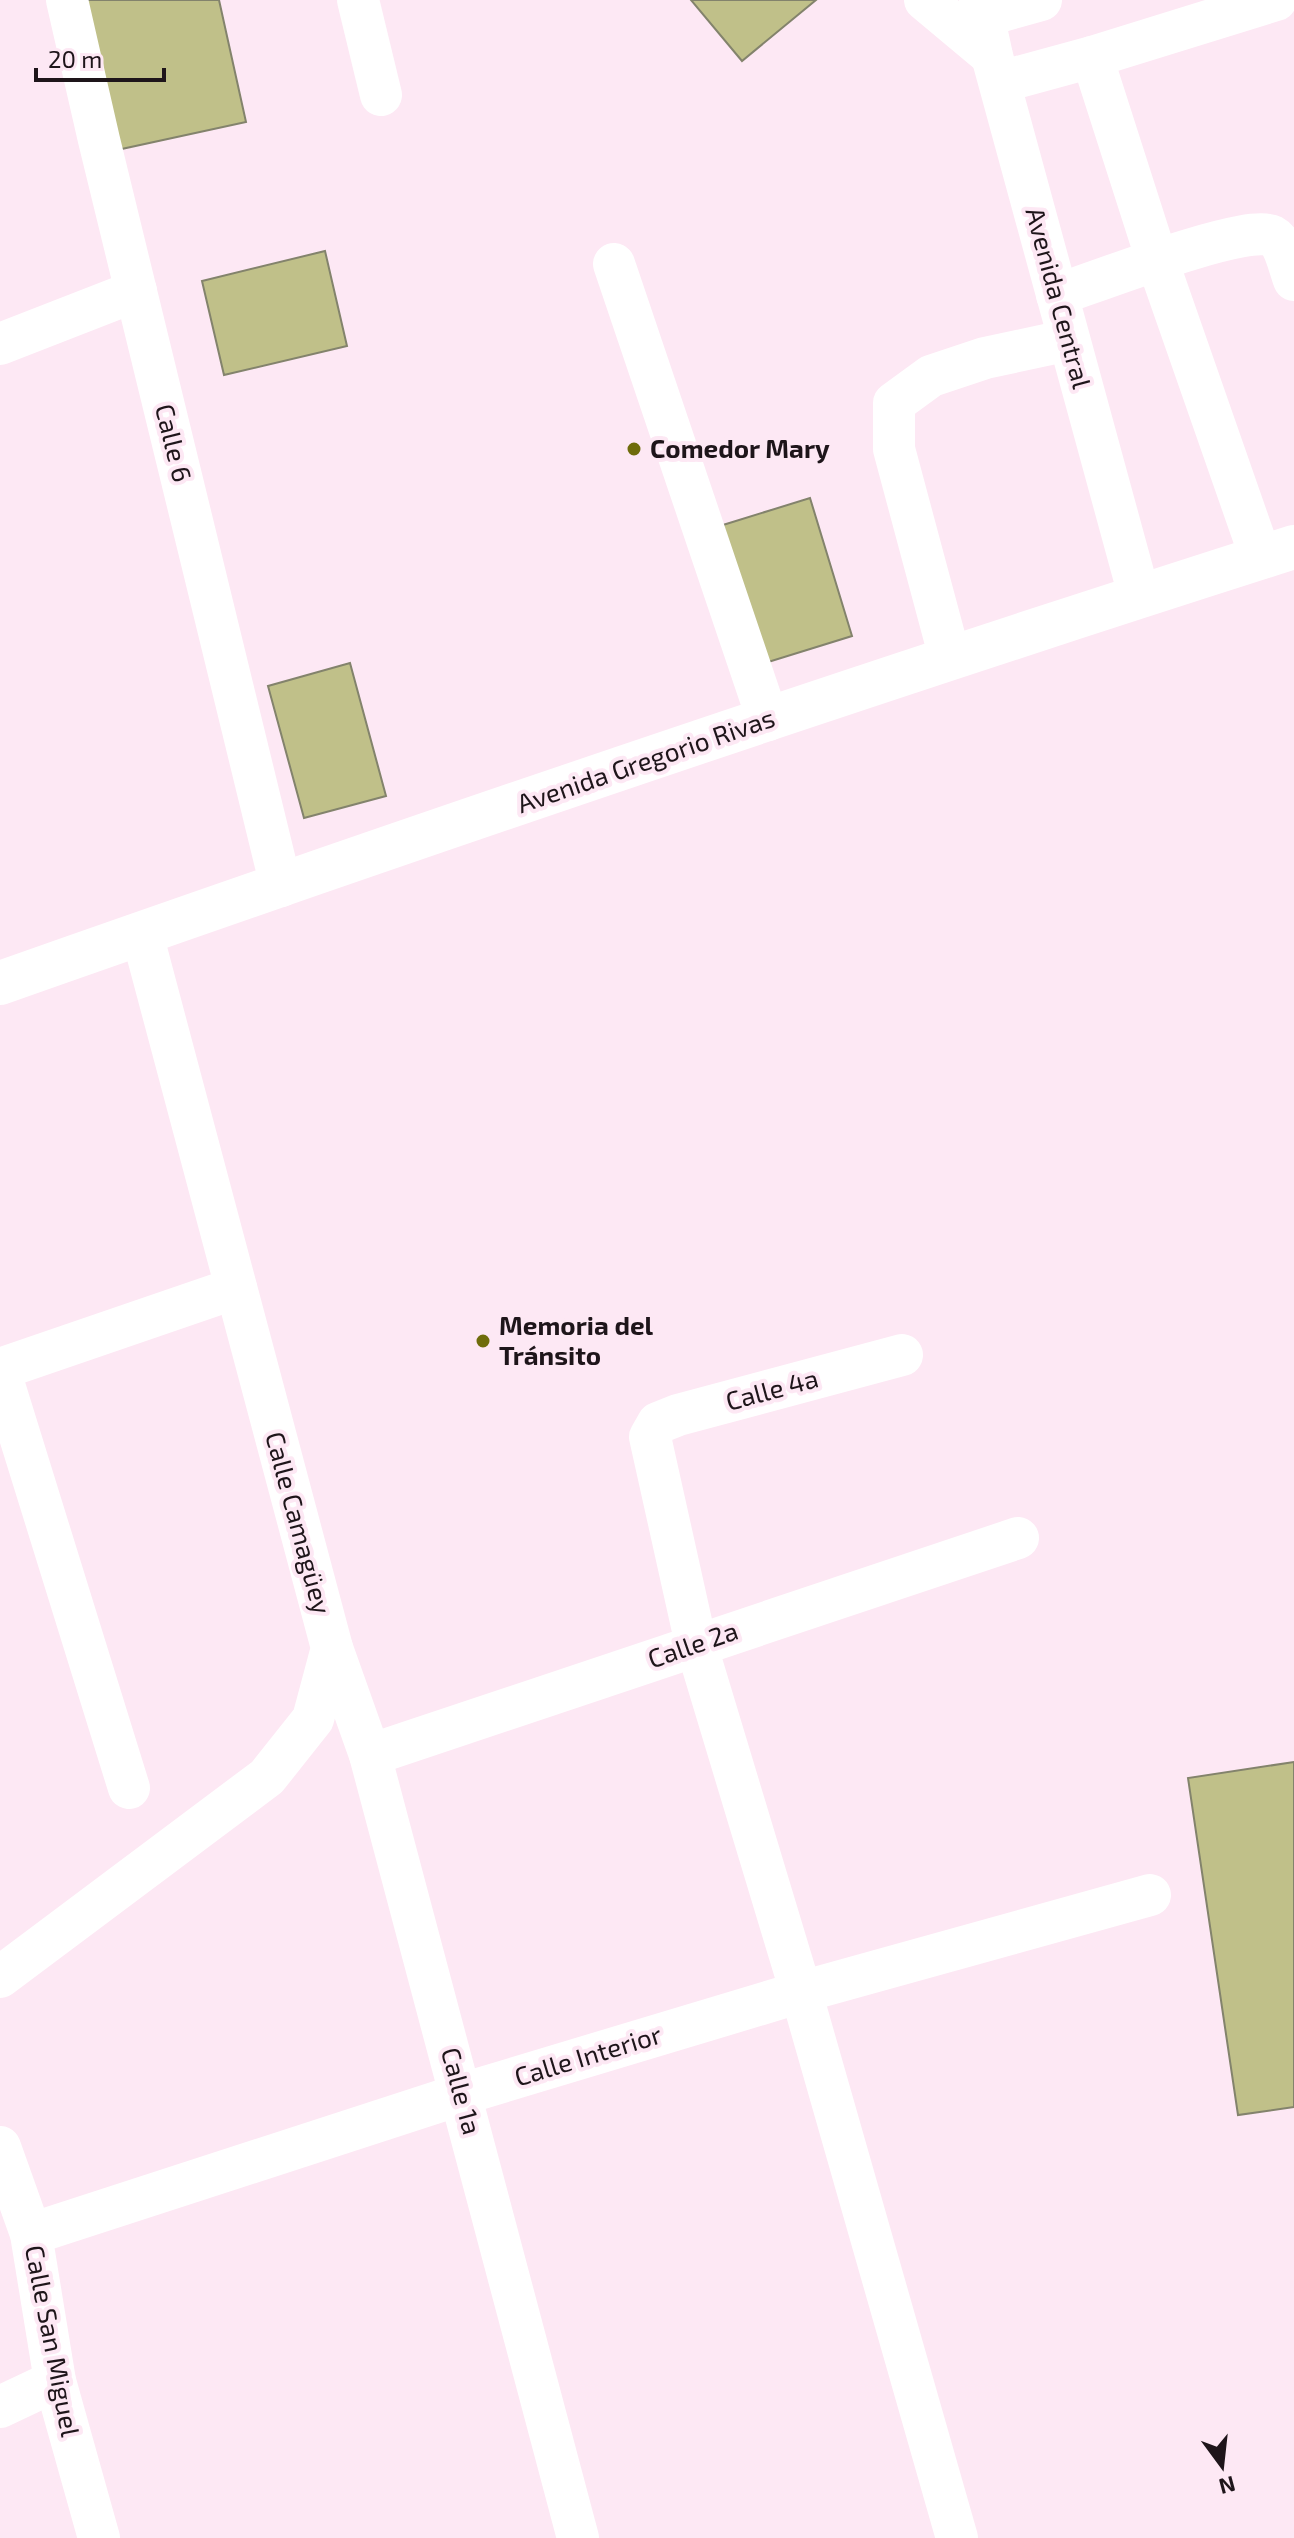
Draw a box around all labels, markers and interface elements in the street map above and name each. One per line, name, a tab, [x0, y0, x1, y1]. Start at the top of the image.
scale bar	[36, 32, 164, 82]
text: 20 m	[48, 44, 102, 73]
street label: Avenida Central	[1020, 204, 1099, 392]
street label: Calle 6	[150, 400, 199, 485]
place label: Comedor Mary	[650, 432, 830, 464]
marker: Comedor Mary	[625, 440, 643, 458]
street label: Avenida Gregorio Rivas	[513, 701, 778, 818]
place label: Memoria del Tránsito	[499, 1309, 654, 1370]
marker: Memoria del Tránsito	[474, 1332, 492, 1350]
street label: Calle 4a	[722, 1361, 821, 1416]
street label: Calle Camagüey	[260, 1428, 339, 1617]
street label: Calle 2a	[643, 1614, 742, 1673]
street label: Calle Interior	[510, 2017, 665, 2092]
street label: Calle 1a	[436, 2044, 489, 2138]
street label: Calle San Miguel	[20, 2242, 87, 2439]
north arrow	[1182, 2426, 1262, 2506]
text: N	[1216, 2472, 1238, 2501]

